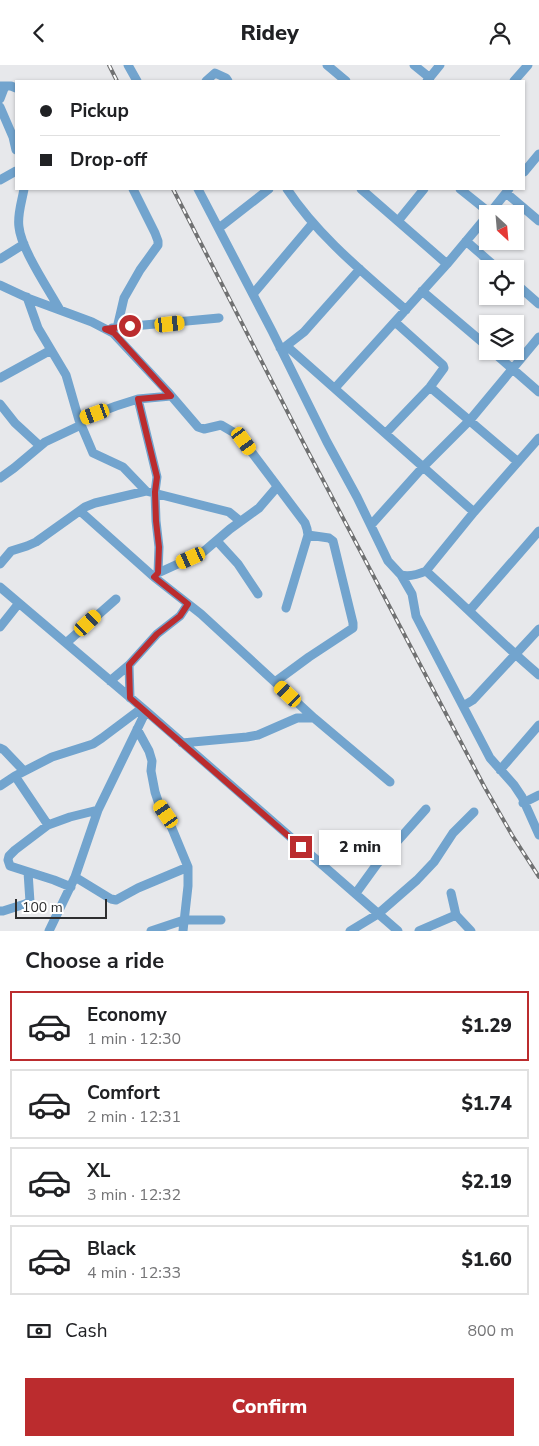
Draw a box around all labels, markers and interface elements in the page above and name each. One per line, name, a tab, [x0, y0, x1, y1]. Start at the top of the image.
text: Ridey	[240, 18, 299, 48]
icon: back	[25, 19, 53, 47]
icon: person	[486, 19, 514, 47]
text: Pickup	[70, 98, 129, 124]
text: Drop-off	[70, 147, 147, 173]
north arrow	[479, 205, 524, 250]
map controls	[479, 205, 524, 360]
button: locate	[479, 260, 524, 305]
route start	[119, 315, 141, 337]
car	[154, 315, 185, 333]
button: layers	[479, 315, 524, 360]
car	[78, 402, 111, 426]
car	[229, 424, 258, 458]
car	[174, 545, 207, 571]
car	[71, 607, 104, 639]
car	[271, 678, 304, 710]
car	[151, 797, 180, 831]
callout: 2 min	[318, 829, 401, 865]
route end	[290, 836, 312, 858]
text: 2 min	[339, 836, 381, 858]
scale bar	[15, 896, 108, 919]
text: 100 m	[22, 898, 63, 917]
text: Choose a ride	[25, 946, 164, 976]
text: Economy	[87, 1002, 167, 1028]
icon: car	[27, 1004, 72, 1049]
text: $1.29	[461, 1013, 512, 1039]
text: 1 min · 12:30	[87, 1028, 181, 1050]
text: Comfort	[87, 1080, 160, 1106]
icon: car	[27, 1082, 72, 1127]
text: $1.74	[461, 1091, 512, 1117]
text: 2 min · 12:31	[87, 1106, 181, 1128]
text: XL	[87, 1158, 110, 1184]
icon: car	[27, 1160, 72, 1205]
text: $2.19	[461, 1169, 512, 1195]
text: 3 min · 12:32	[87, 1184, 181, 1206]
text: Black	[87, 1236, 136, 1262]
icon: car	[27, 1238, 72, 1283]
text: $1.60	[461, 1247, 512, 1273]
text: 4 min · 12:33	[87, 1262, 181, 1284]
icon: cash	[25, 1317, 53, 1345]
text: Cash	[65, 1318, 107, 1344]
text: 800 m	[467, 1320, 514, 1342]
button: Confirm	[25, 1378, 514, 1436]

